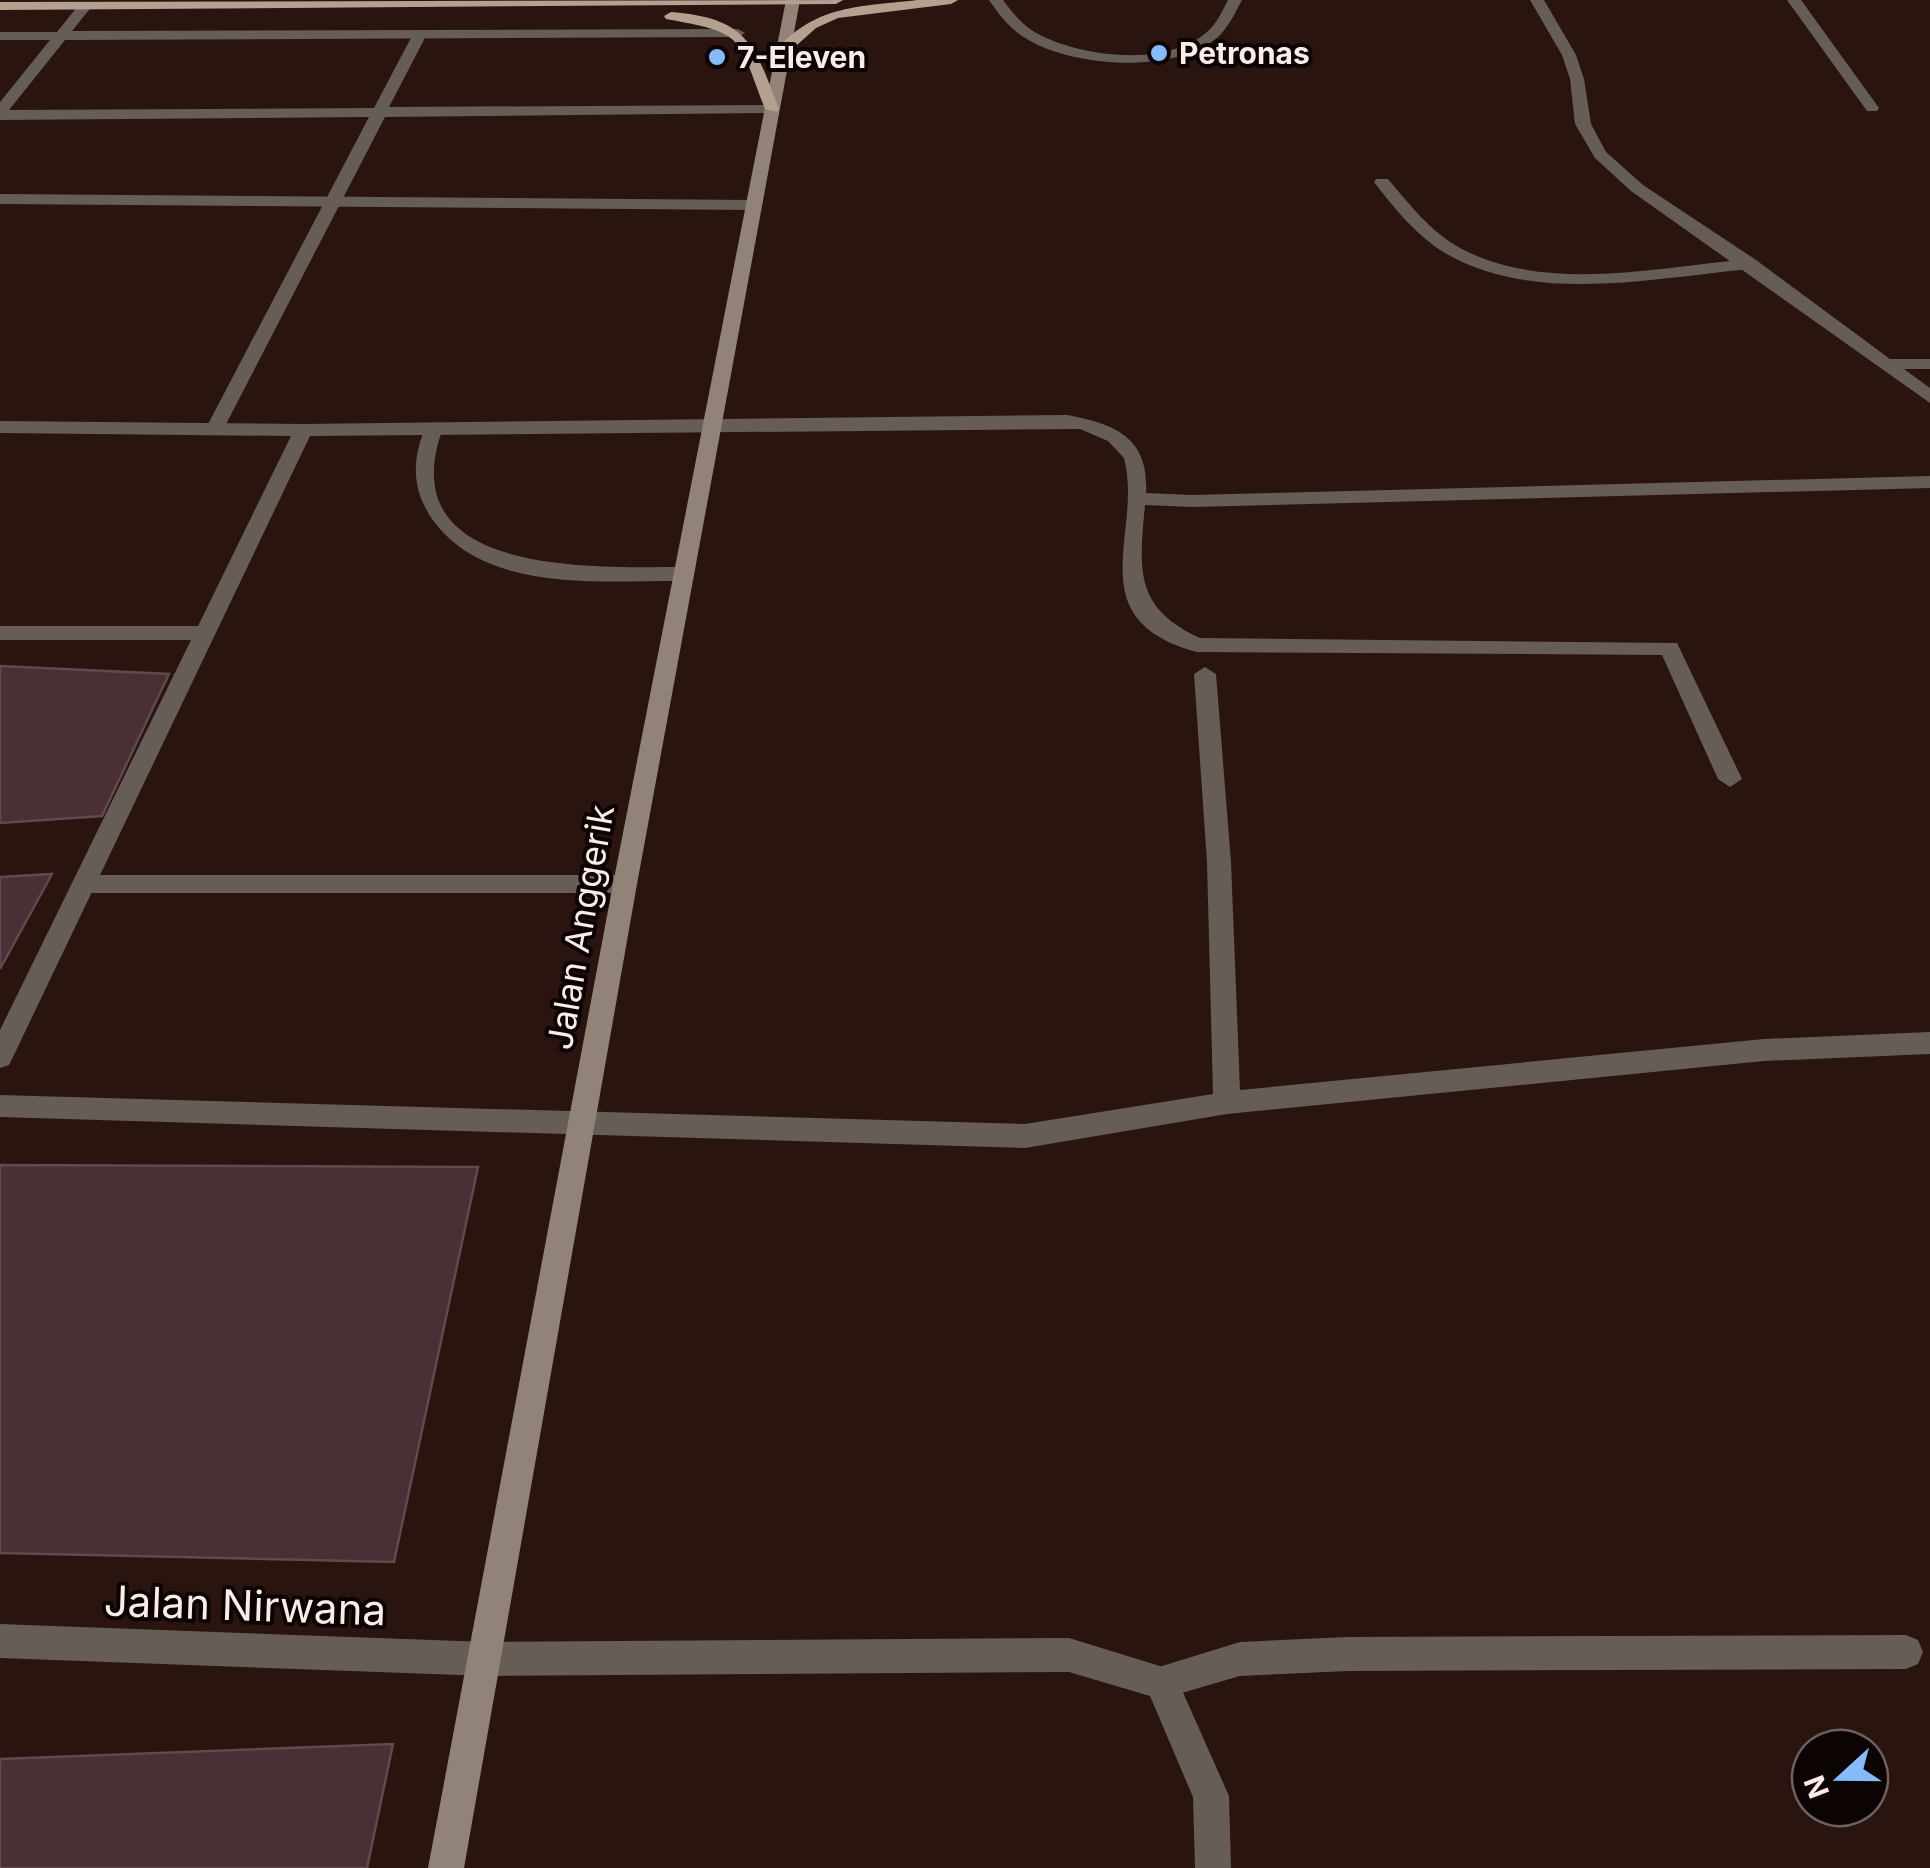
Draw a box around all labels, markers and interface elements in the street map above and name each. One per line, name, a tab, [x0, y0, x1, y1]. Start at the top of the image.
place label: Petronas	[1179, 35, 1310, 71]
place label: 7-Eleven	[737, 39, 866, 75]
marker: Petronas	[1148, 42, 1170, 64]
marker: 7-Eleven	[706, 46, 728, 68]
street label: Jalan Anggerik	[538, 801, 622, 1053]
street label: Jalan Nirwana	[103, 1575, 387, 1635]
north arrow	[1790, 1728, 1890, 1828]
text: N	[1797, 1771, 1836, 1803]

